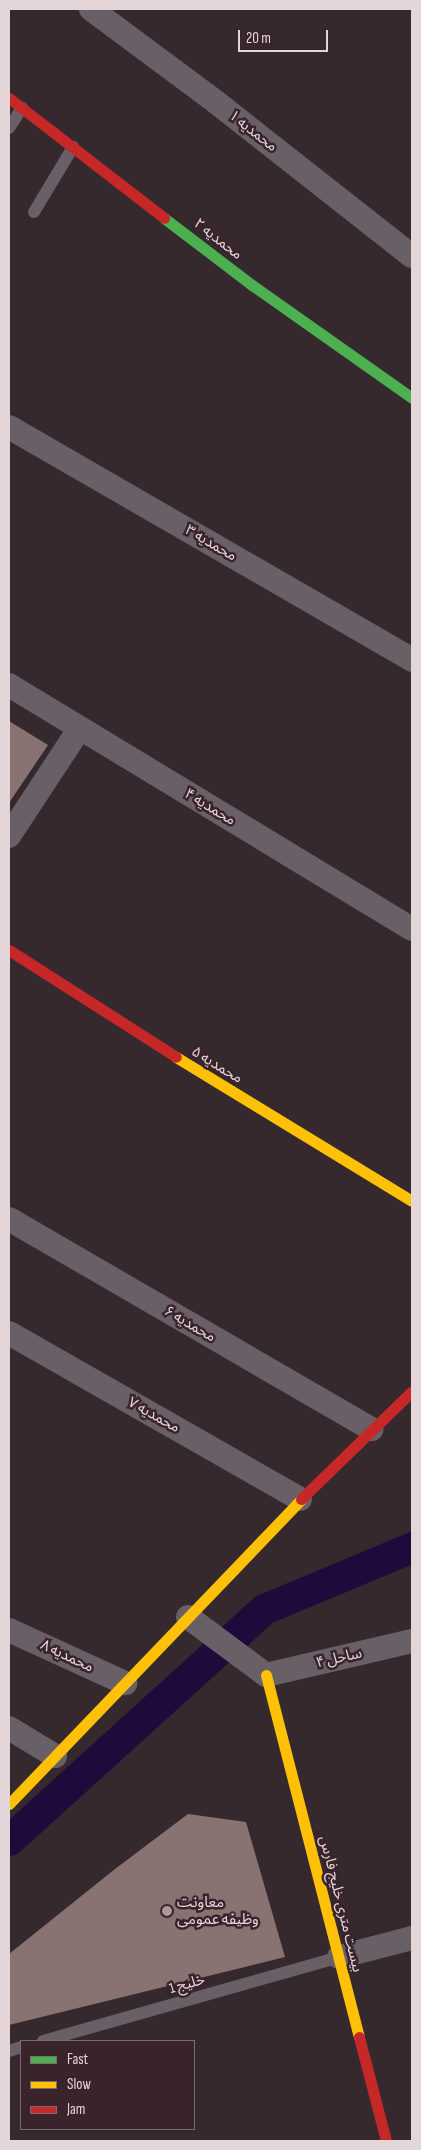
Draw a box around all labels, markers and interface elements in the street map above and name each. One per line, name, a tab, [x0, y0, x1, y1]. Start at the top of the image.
scale bar	[241, 20, 331, 52]
text: 20 m	[246, 29, 271, 48]
street label: محمدیه ۱	[225, 106, 281, 156]
street label: محمدیه ۲	[190, 214, 246, 264]
street label: محمدیه ۳	[182, 521, 240, 565]
street label: محمدیه ۴	[181, 785, 239, 829]
street label: محمدیه ۵	[188, 1043, 246, 1087]
street label: محمدیه ۶	[161, 1302, 219, 1346]
street label: محمدیه ۷	[125, 1393, 183, 1437]
street label: محمدیه ۸	[37, 1636, 97, 1676]
street label: ساحل ۴	[314, 1644, 364, 1672]
street label: بیست متری خلیج فارس	[315, 1834, 367, 1974]
place label: معاونت وظیفه عمومی	[177, 1893, 259, 1928]
marker: معاونت وظیفه عمومی	[161, 1905, 173, 1917]
street label: خليج 1	[167, 1970, 207, 1998]
legend	[20, 2040, 195, 2130]
text: Fast	[67, 2050, 88, 2069]
text: Slow	[67, 2075, 91, 2094]
text: Jam	[67, 2100, 85, 2119]

